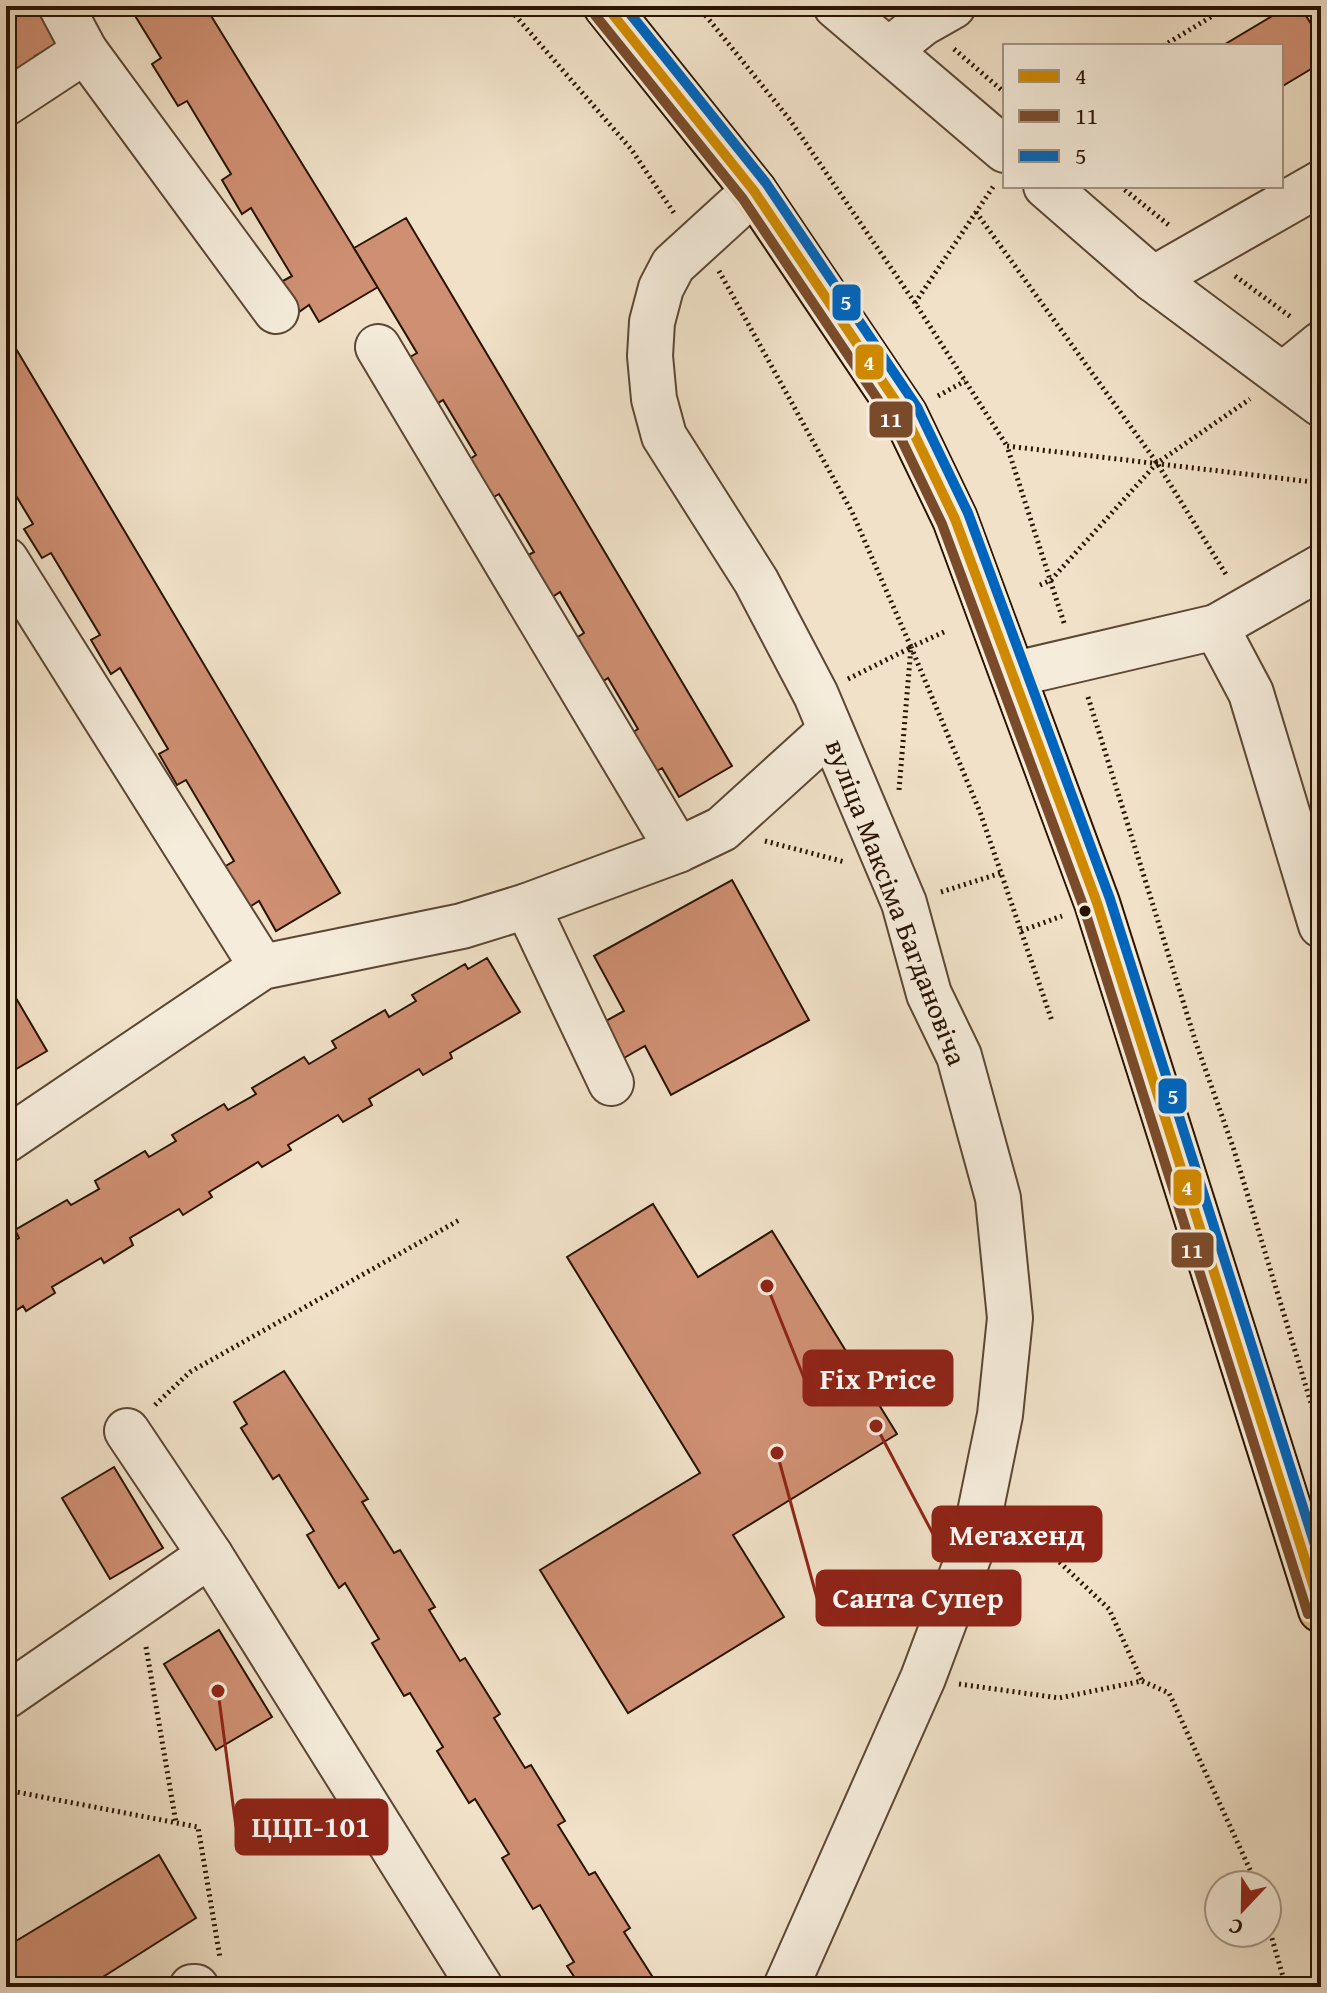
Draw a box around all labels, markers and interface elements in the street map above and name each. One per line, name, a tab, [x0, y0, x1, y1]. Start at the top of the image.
legend	[1003, 44, 1283, 188]
text: 4	[1075, 58, 1087, 93]
text: 11	[1075, 98, 1098, 133]
text: 5	[1075, 138, 1087, 173]
line badge: 5	[831, 283, 862, 322]
text: 5	[840, 286, 852, 318]
line badge: 4	[854, 343, 885, 381]
text: 4	[863, 346, 875, 378]
line badge: 11	[868, 400, 914, 439]
text: 11	[880, 403, 902, 435]
street label: вуліца Максіма Багдановіча	[816, 733, 978, 1072]
unlabelled marker	[1077, 903, 1093, 919]
line badge: 5	[1157, 1077, 1188, 1115]
text: 5	[1167, 1080, 1179, 1112]
line badge: 4	[1172, 1168, 1203, 1207]
text: 4	[1181, 1171, 1193, 1203]
line badge: 11	[1170, 1231, 1215, 1269]
text: 11	[1181, 1234, 1203, 1266]
callout: Fix Price	[804, 1351, 952, 1405]
text: Fix Price	[820, 1356, 936, 1400]
callout: Мегахенд	[933, 1507, 1101, 1561]
text: Мегахенд	[949, 1512, 1085, 1556]
callout: Санта Супер	[817, 1571, 1020, 1625]
text: Санта Супер	[832, 1575, 1004, 1619]
callout: ЦЦП-101	[236, 1800, 387, 1854]
text: ЦЦП-101	[252, 1804, 370, 1848]
north arrow	[1203, 1869, 1283, 1949]
text: С	[1224, 1910, 1247, 1945]

